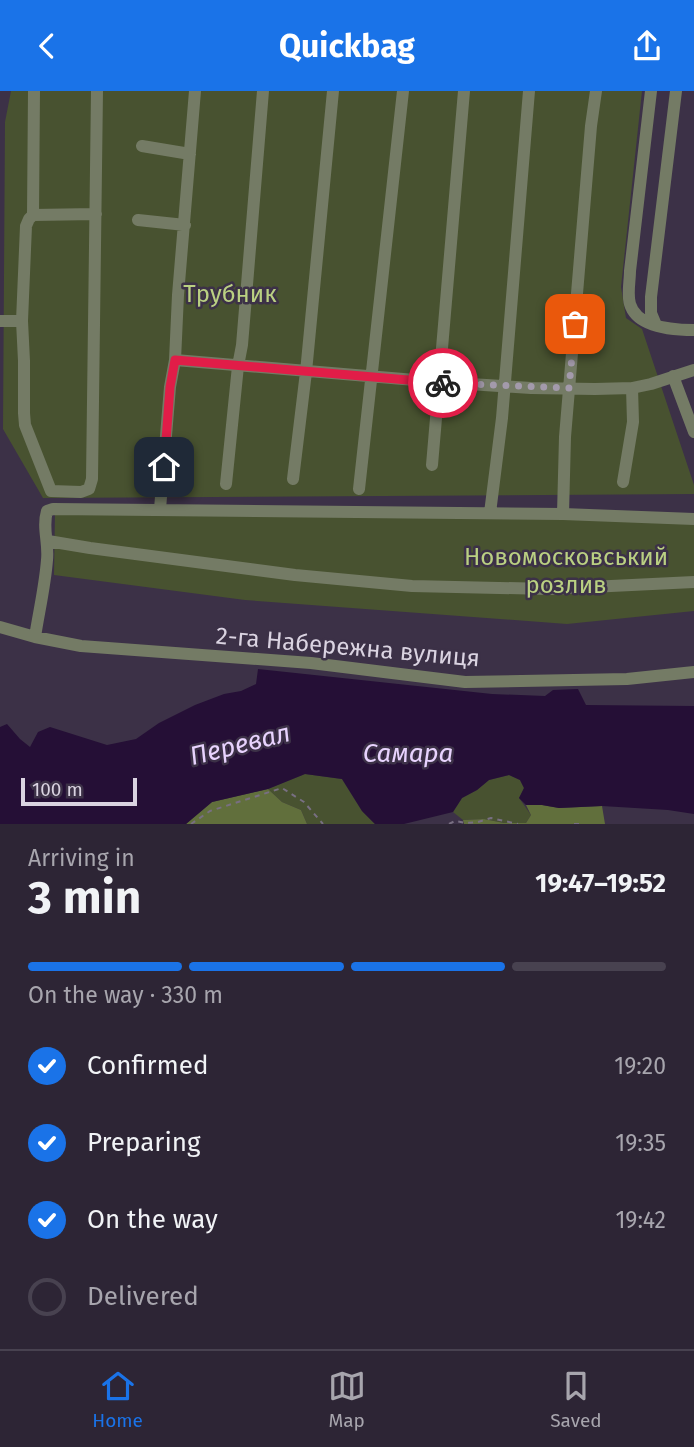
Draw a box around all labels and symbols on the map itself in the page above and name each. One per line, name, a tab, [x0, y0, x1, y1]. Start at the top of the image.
park label: Трубник	[183, 280, 277, 308]
pin	[545, 294, 605, 354]
courier	[408, 348, 478, 418]
pin	[134, 437, 194, 497]
park label: Новомосковський розлив	[464, 543, 668, 599]
street label: 2-га Набережна вулиця	[215, 622, 481, 672]
water label: Перевал	[187, 717, 294, 772]
water label: Самара	[363, 738, 453, 769]
scale bar	[21, 775, 136, 807]

